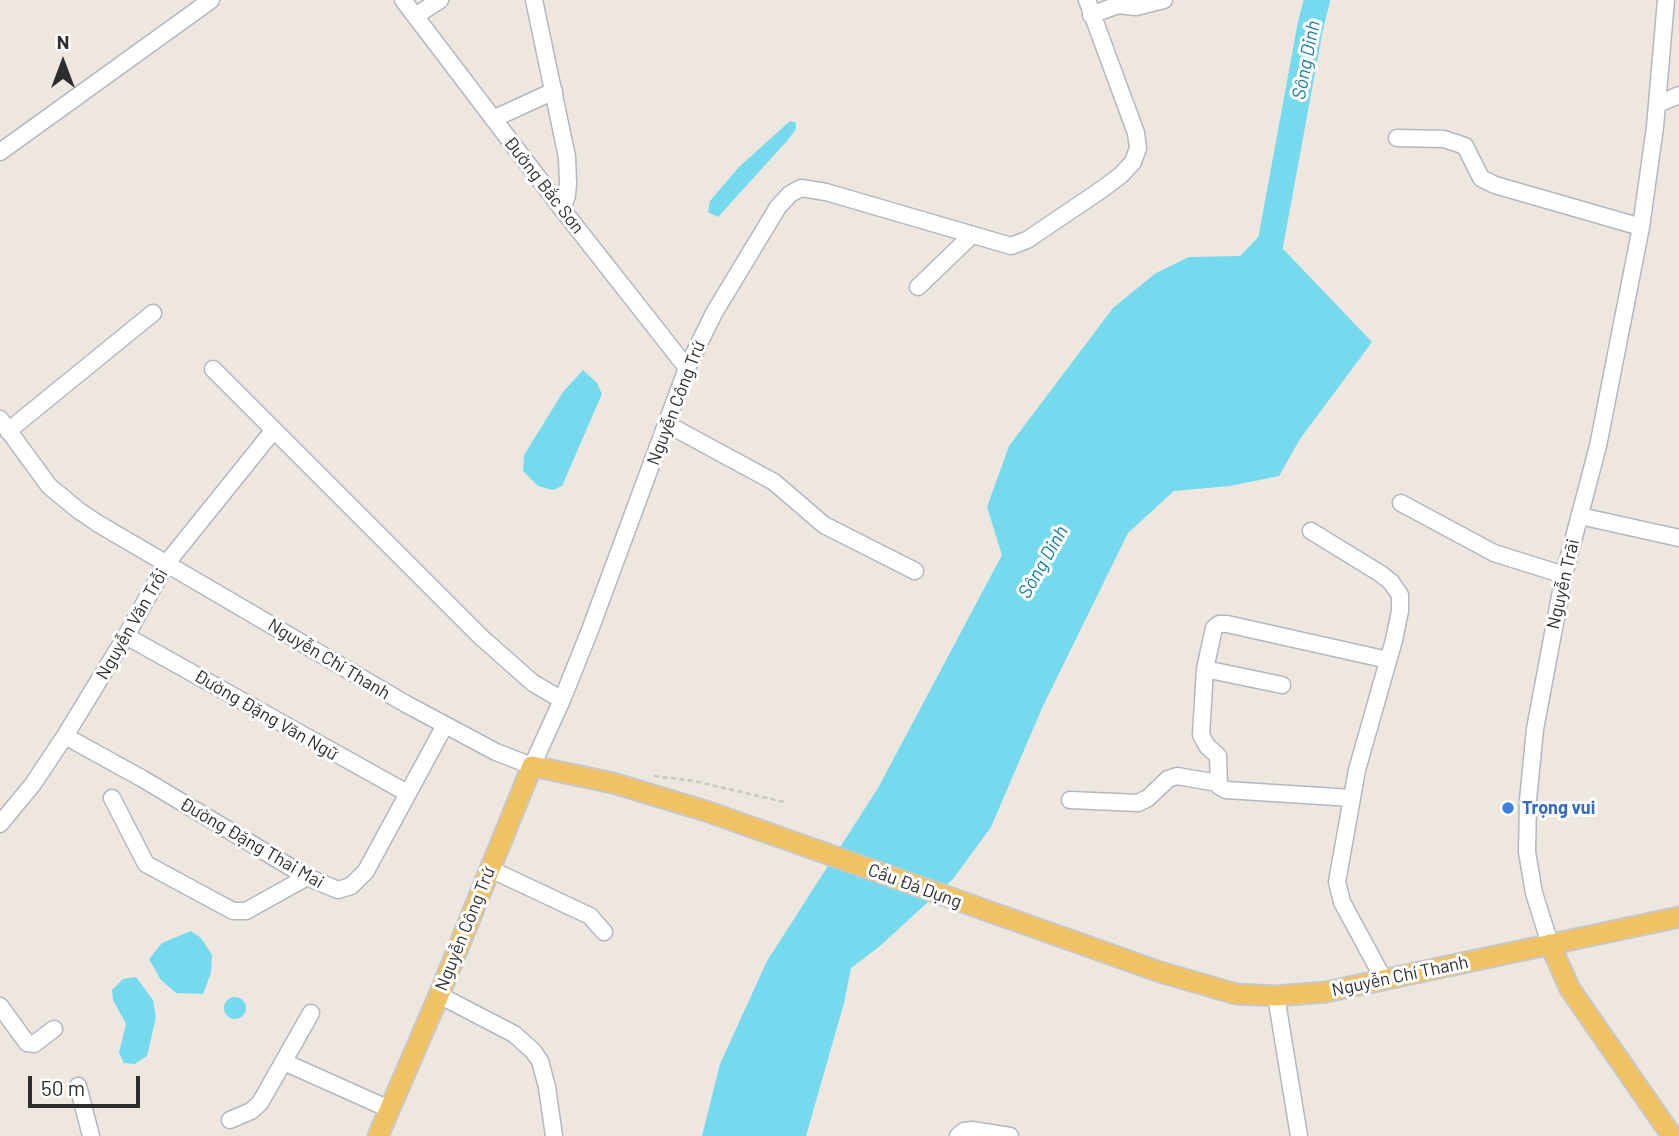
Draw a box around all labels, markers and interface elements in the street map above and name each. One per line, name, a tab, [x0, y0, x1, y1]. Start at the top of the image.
water label: Sông Dinh	[1287, 19, 1325, 101]
north arrow	[28, 28, 98, 98]
text: N	[57, 30, 69, 53]
street label: Đường Bắc Sơn	[499, 132, 589, 238]
street label: Nguyễn Công Trứ	[642, 338, 710, 468]
water label: Sông Dinh	[1013, 522, 1073, 602]
street label: Nguyễn Trãi	[1542, 537, 1584, 631]
street label: Nguyễn Văn Trỗi	[92, 565, 172, 683]
street label: Nguyễn Chí Thanh	[264, 614, 394, 704]
street label: Đường Đặng Văn Ngữ	[190, 665, 342, 765]
street label: Đường Đặng Thai Mai	[176, 793, 328, 893]
place label: Trọng vui	[1522, 797, 1595, 819]
marker: Trọng vui	[1500, 800, 1516, 816]
street label: Cầu Đá Dựng	[865, 859, 965, 913]
street label: Nguyễn Công Trứ	[430, 864, 500, 994]
street label: Nguyễn Chí Thanh	[1330, 951, 1470, 1001]
scale bar	[32, 1062, 144, 1106]
text: 50 m	[41, 1075, 85, 1100]

